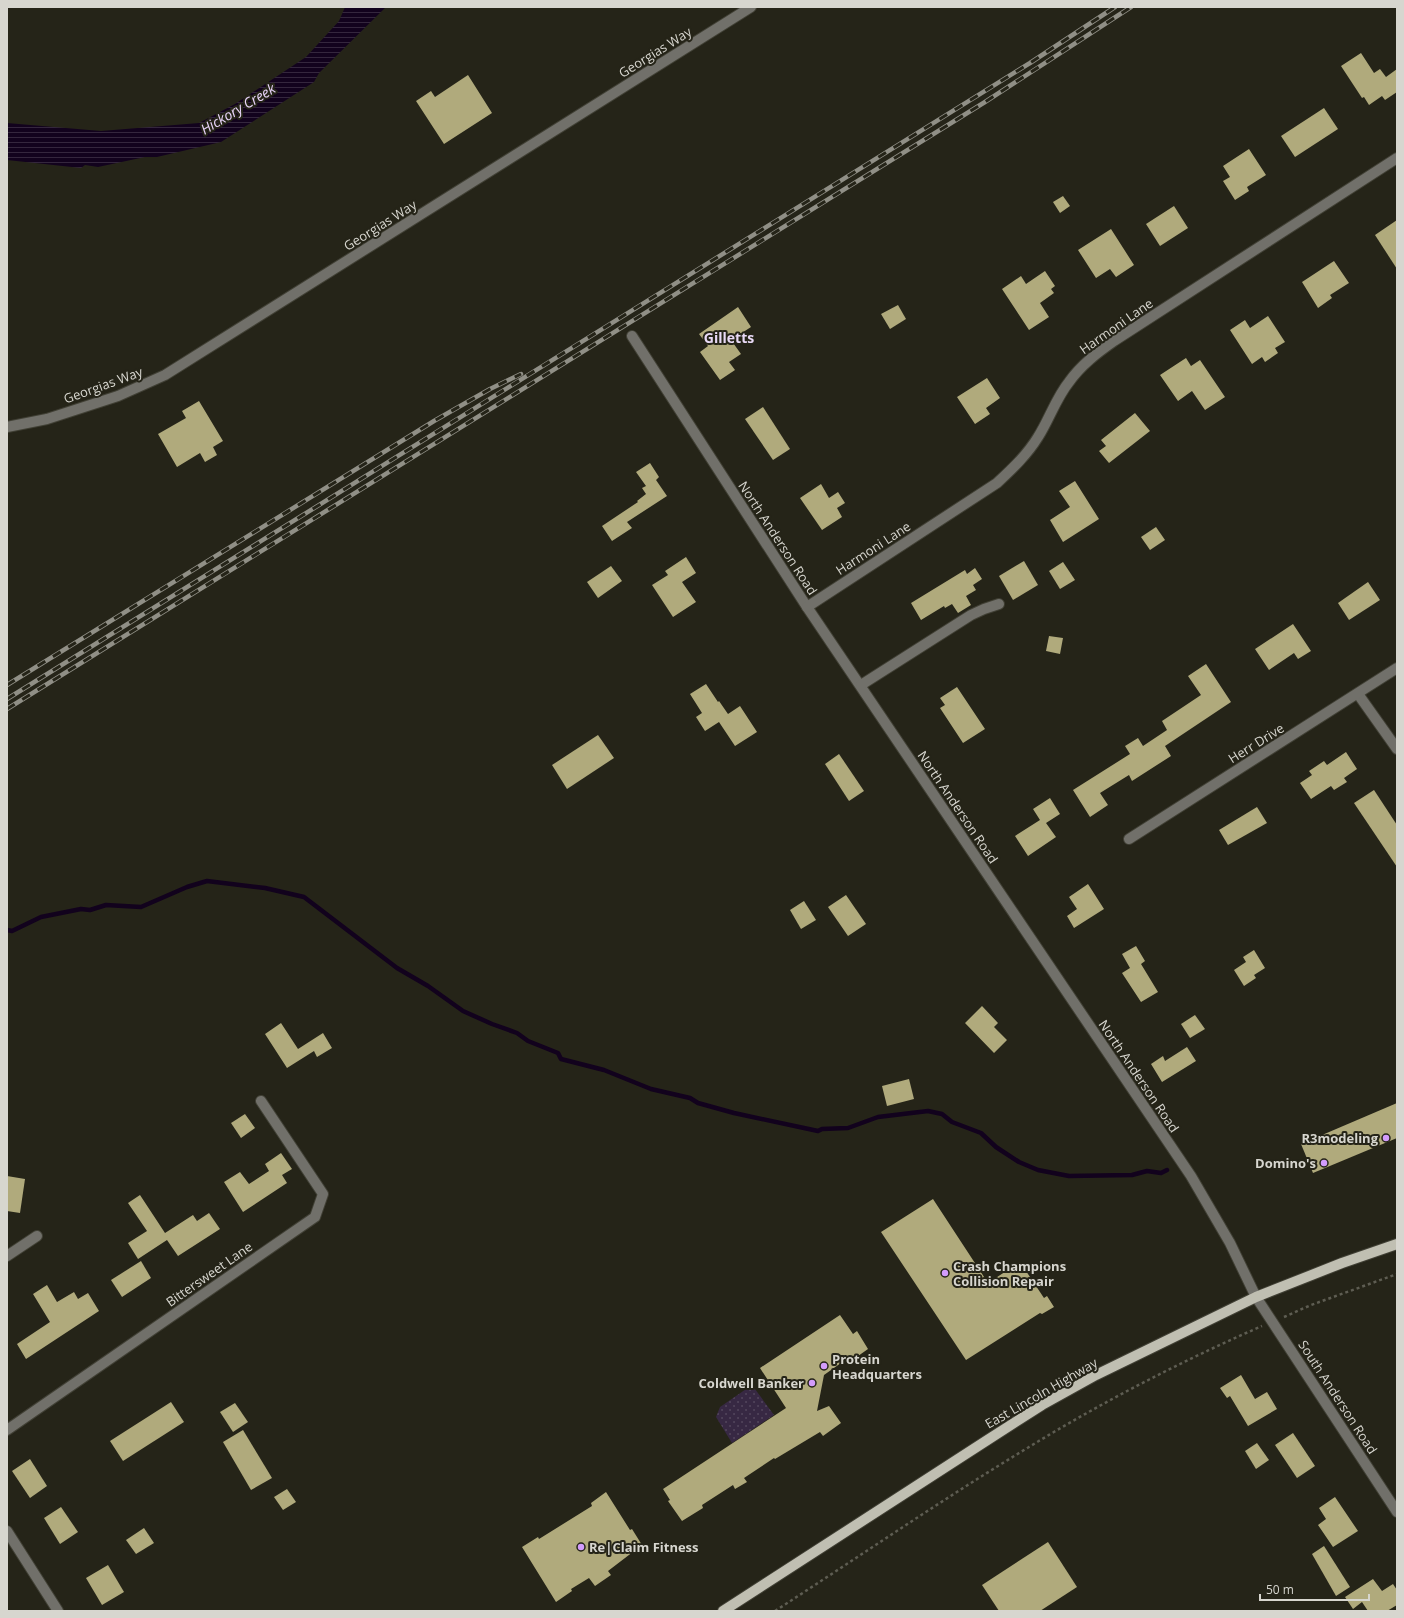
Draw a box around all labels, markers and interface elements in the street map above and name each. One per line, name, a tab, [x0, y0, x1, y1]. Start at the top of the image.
street label: Georgias Way	[615, 22, 695, 82]
water label: Hickory Creek	[197, 78, 280, 138]
street label: Georgias Way	[340, 195, 420, 255]
street label: Harmoni Lane	[1076, 294, 1156, 358]
district label: Gilletts	[704, 328, 754, 347]
street label: Georgias Way	[61, 362, 145, 408]
street label: North Anderson Road	[734, 478, 822, 598]
street label: Harmoni Lane	[832, 517, 914, 579]
street label: Herr Drive	[1225, 719, 1287, 767]
street label: North Anderson Road	[914, 747, 1002, 867]
street label: North Anderson Road	[1095, 1016, 1183, 1136]
place label: R3modeling	[1301, 1129, 1379, 1147]
marker: R3modeling	[1381, 1133, 1391, 1143]
place label: Domino's	[1255, 1154, 1316, 1172]
marker: Domino's	[1319, 1158, 1329, 1168]
street label: Bittersweet Lane	[162, 1237, 256, 1311]
place label: Crash Champions Collision Repair	[953, 1257, 1066, 1290]
marker: Crash Champions Collision Repair	[940, 1268, 950, 1278]
street label: South Anderson Road	[1294, 1337, 1382, 1457]
place label: Protein Headquarters	[832, 1350, 922, 1383]
street label: East Lincoln Highway	[981, 1353, 1101, 1433]
marker: Protein Headquarters	[819, 1361, 829, 1371]
place label: Coldwell Banker	[699, 1374, 804, 1392]
marker: Coldwell Banker	[807, 1378, 817, 1388]
place label: Re|Claim Fitness	[589, 1538, 699, 1556]
marker: Re|Claim Fitness	[576, 1542, 586, 1552]
scale bar	[1260, 1576, 1369, 1602]
text: 50 m	[1266, 1581, 1294, 1598]

